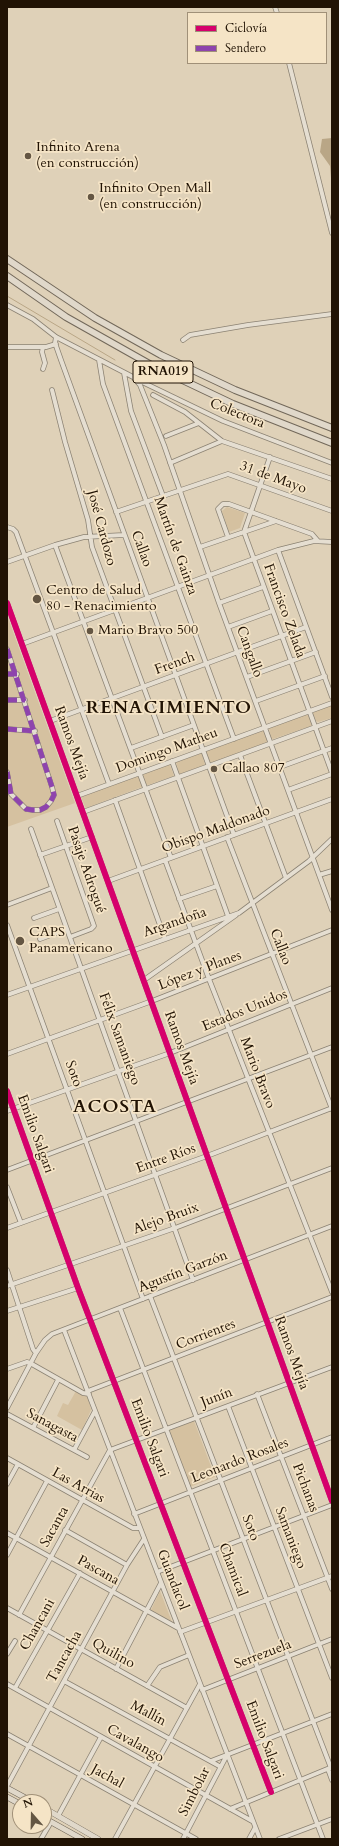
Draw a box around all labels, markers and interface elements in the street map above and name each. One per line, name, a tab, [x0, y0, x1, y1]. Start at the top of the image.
legend	[187, 12, 327, 64]
text: Ciclovía	[225, 20, 267, 36]
text: Sendero	[225, 40, 266, 56]
place label: Infinito Arena (en construcción)	[36, 140, 139, 172]
marker: Infinito Arena (en construcción)	[23, 151, 33, 161]
place label: Infinito Open Mall (en construcción)	[99, 181, 211, 214]
marker: Infinito Open Mall (en construcción)	[86, 192, 96, 202]
road number: RNA019	[133, 361, 193, 383]
street label: Colectora	[207, 395, 267, 433]
street label: 31 de Mayo	[237, 458, 309, 498]
street label: José Cardozo	[83, 488, 119, 568]
street label: Martín de Gainza	[149, 495, 201, 597]
street label: Callao	[127, 529, 155, 569]
street label: Francisco Zelada	[259, 561, 309, 661]
place label: Centro de Salud 80 - Renacimiento	[46, 583, 157, 616]
marker: Centro de Salud 80 - Renacimiento	[31, 593, 43, 605]
place label: Mario Bravo 500	[98, 623, 198, 639]
street label: Cangallo	[232, 624, 266, 680]
marker: Mario Bravo 500	[85, 626, 95, 636]
street label: French	[153, 649, 197, 679]
district label: RENACIMIENTO	[86, 698, 252, 720]
street label: Ramos Mejía	[50, 704, 92, 782]
street label: Domingo Matheu	[114, 725, 220, 777]
place label: Callao 807	[222, 761, 285, 777]
marker: Callao 807	[209, 764, 219, 774]
street label: Obispo Maldonado	[160, 803, 272, 857]
street label: Pasaje Adrogué	[63, 824, 109, 916]
street label: Argandoña	[141, 904, 209, 942]
place label: CAPS Panamericano	[29, 925, 113, 958]
street label: Callao	[265, 926, 295, 968]
marker: CAPS Panamericano	[14, 935, 26, 947]
street label: López y Planes	[156, 947, 244, 995]
street label: Estados Unidos	[200, 986, 290, 1036]
street label: Félix Samaniego	[94, 990, 144, 1088]
street label: Ramos Mejía	[160, 1009, 202, 1087]
street label: Mario Bravo	[236, 1035, 278, 1111]
street label: Soto	[61, 1059, 85, 1089]
street label: Emilio Salgari	[13, 1092, 57, 1176]
district label: ACOSTA	[73, 1097, 157, 1119]
street label: Entre Ríos	[134, 1140, 198, 1178]
street label: Alejo Bruix	[131, 1199, 201, 1239]
street label: Agustín Garzón	[136, 1247, 230, 1297]
street label: Ramos Mejía	[270, 1314, 312, 1392]
street label: Corrientes	[174, 1316, 238, 1354]
street label: Junín	[199, 1384, 235, 1412]
street label: Emilio Salgari	[126, 1396, 172, 1480]
street label: Sanagasta	[23, 1405, 81, 1447]
street label: Leonardo Rosales	[189, 1435, 291, 1487]
street label: Pichanas	[288, 1461, 322, 1515]
street label: Las Arrias	[49, 1465, 107, 1507]
street label: Sacanta	[37, 1504, 73, 1550]
street label: Samaniego	[271, 1505, 309, 1571]
street label: Soto	[237, 1513, 263, 1543]
street label: Chamical	[214, 1541, 250, 1599]
street label: Guandacol	[153, 1547, 191, 1613]
street label: Pascana	[74, 1553, 122, 1589]
street label: Chancani	[17, 1596, 59, 1654]
street label: Tancacha	[44, 1628, 86, 1686]
street label: Quilino	[88, 1635, 138, 1673]
street label: Serrezuela	[232, 1636, 294, 1674]
street label: Mallín	[127, 1698, 169, 1730]
street label: Emilio Salgari	[241, 1698, 287, 1782]
street label: Cavalango	[103, 1721, 167, 1767]
street label: Jachal	[88, 1761, 126, 1793]
street label: Simbolar	[176, 1765, 214, 1819]
north arrow	[12, 1794, 52, 1834]
text: N	[21, 1795, 35, 1812]

